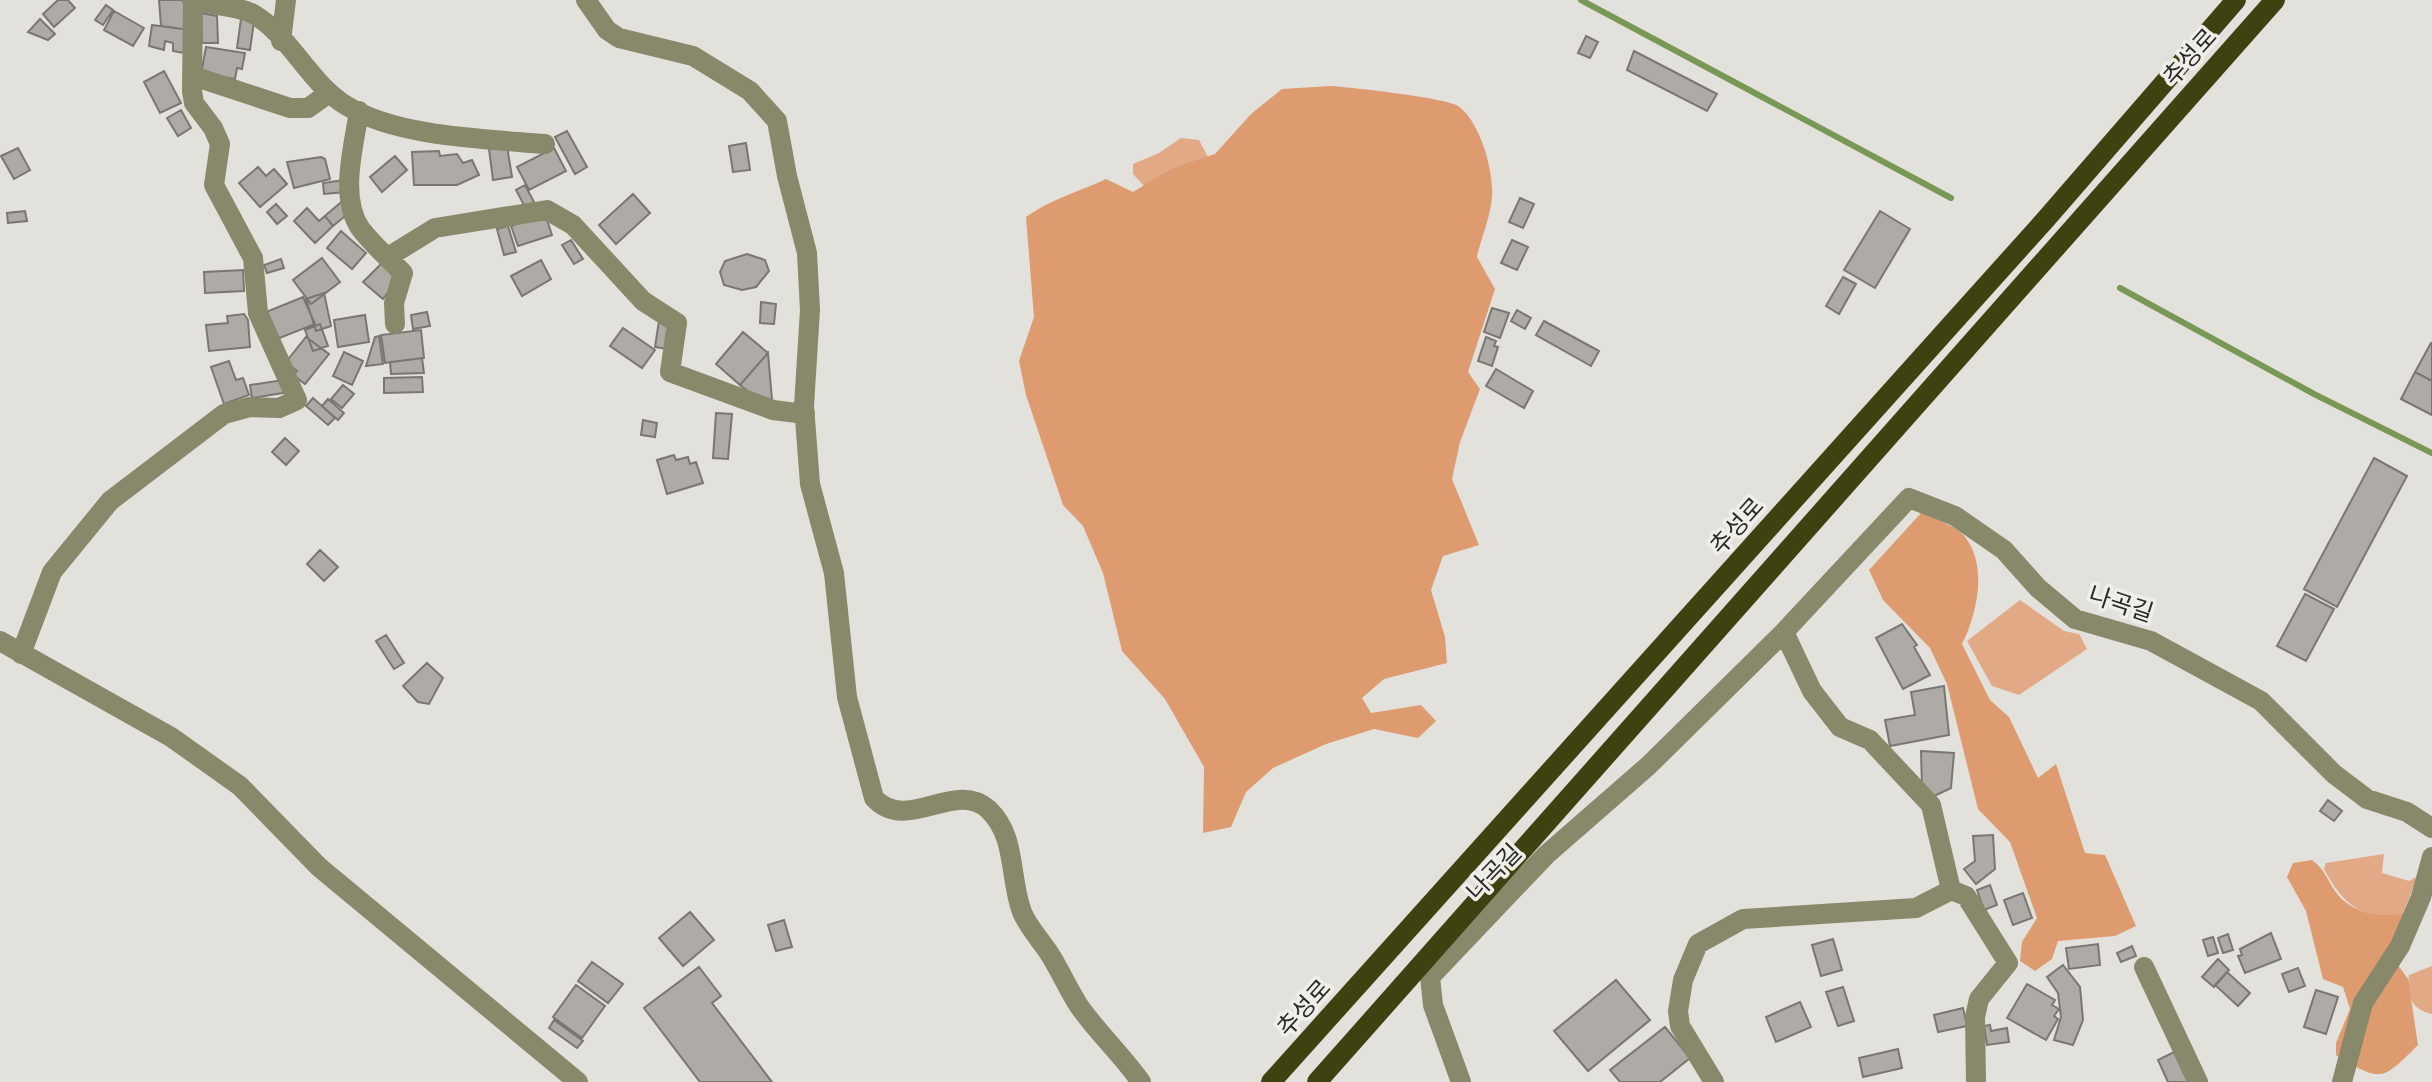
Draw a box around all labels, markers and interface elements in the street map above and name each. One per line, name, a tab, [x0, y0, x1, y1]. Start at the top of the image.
street label: 추성로	[2154, 20, 2223, 92]
street label: 추성로	[1701, 489, 1770, 561]
street label: 나곡길	[2085, 577, 2158, 629]
street label: 나곡길	[1458, 836, 1528, 906]
street label: 추성로	[1268, 971, 1337, 1043]

